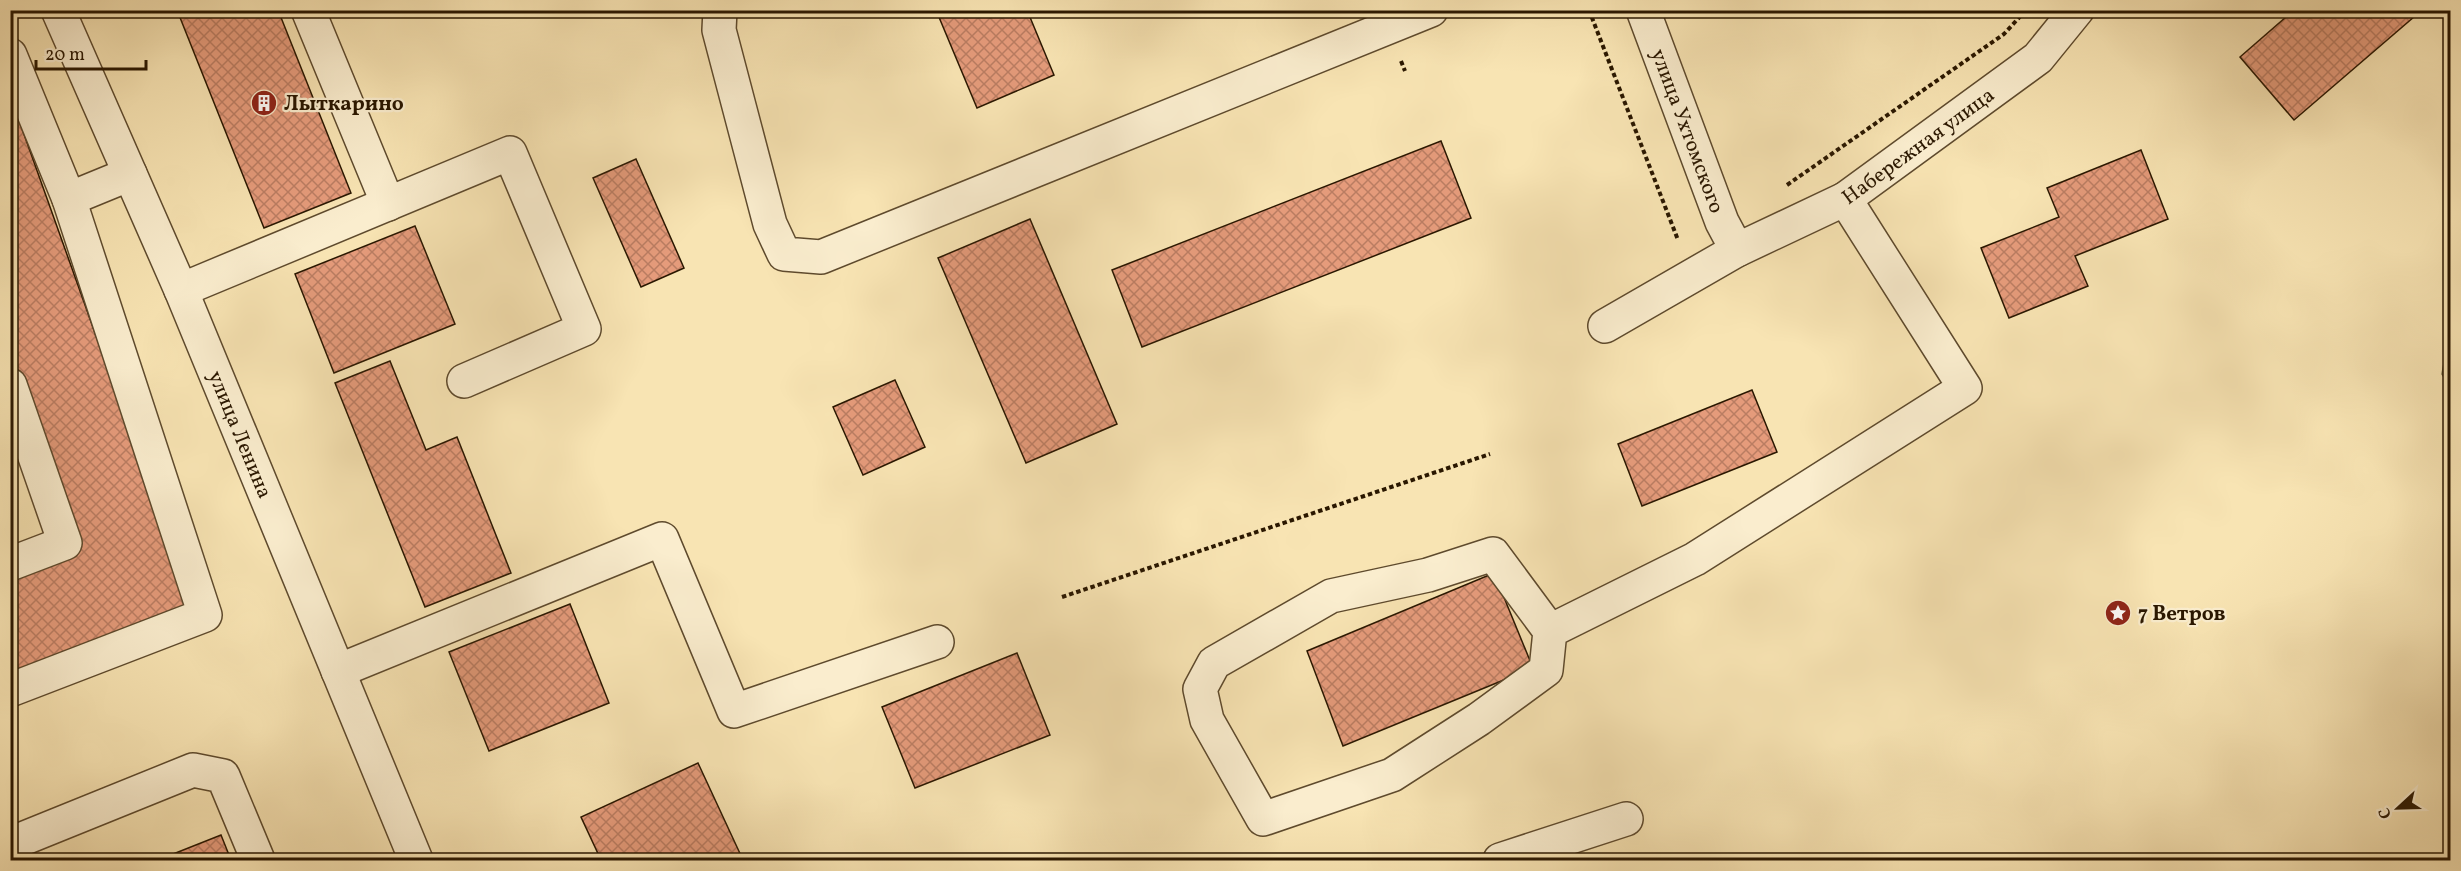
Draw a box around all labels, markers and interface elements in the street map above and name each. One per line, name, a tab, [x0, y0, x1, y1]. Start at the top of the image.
scale bar	[36, 33, 146, 71]
text: 20 m	[45, 43, 85, 68]
street label: улица Ухтомского	[1643, 45, 1730, 218]
street label: Набережная улица	[1837, 81, 2001, 212]
building icon: Лыткарино	[249, 88, 279, 118]
place label: Лыткарино	[284, 90, 404, 119]
street label: улица Ленина	[200, 367, 278, 503]
place icon: 7 Ветров	[2103, 598, 2133, 628]
place label: 7 Ветров	[2138, 600, 2226, 629]
north arrow	[2368, 778, 2428, 838]
text: С	[2374, 804, 2398, 822]

